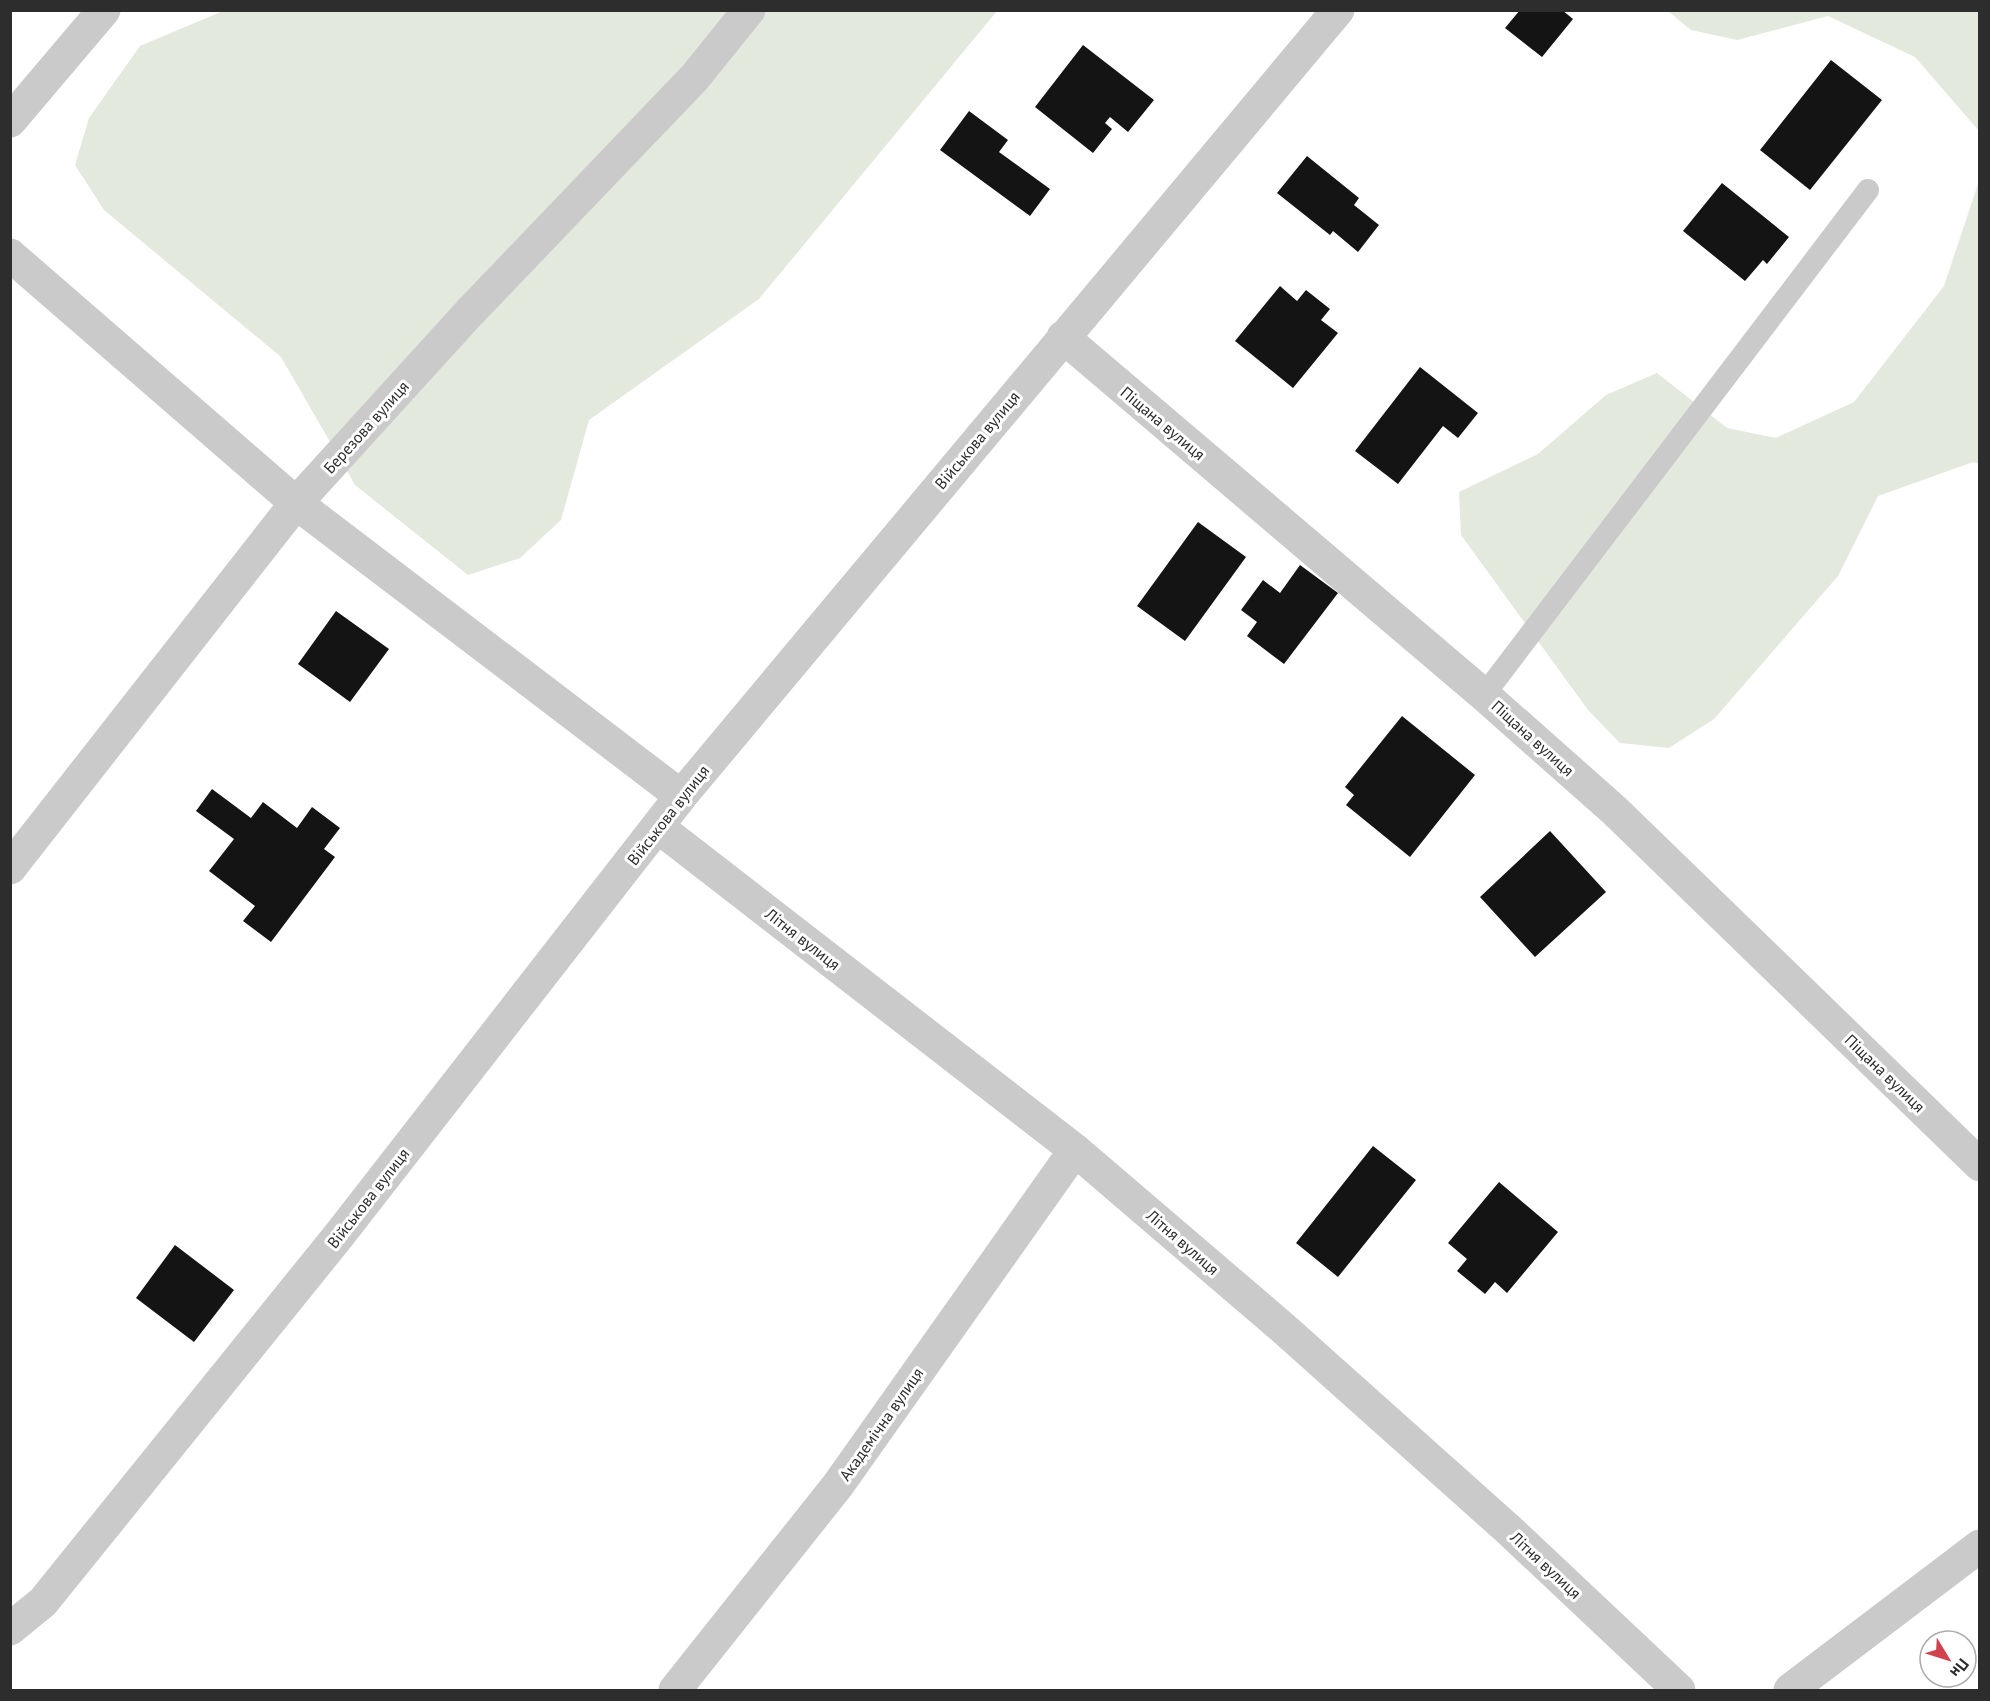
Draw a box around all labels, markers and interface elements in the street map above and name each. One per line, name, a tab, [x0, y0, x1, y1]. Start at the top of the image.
street label: Березова вулиця	[319, 376, 413, 478]
street label: Піщана вулиця	[1117, 382, 1209, 464]
street label: Військова вулиця	[930, 387, 1024, 493]
street label: Піщана вулиця	[1488, 696, 1578, 780]
street label: Військова вулиця	[623, 761, 713, 869]
street label: Літня вулиця	[761, 903, 844, 974]
street label: Піщана вулиця	[1841, 1030, 1929, 1116]
street label: Військова вулиця	[323, 1144, 413, 1252]
street label: Літня вулиця	[1142, 1204, 1223, 1279]
street label: Академічна вулиця	[835, 1364, 927, 1484]
street label: Літня вулиця	[1506, 1526, 1586, 1603]
north arrow	[1918, 1629, 1978, 1689]
text: Пн	[1946, 1655, 1973, 1682]

